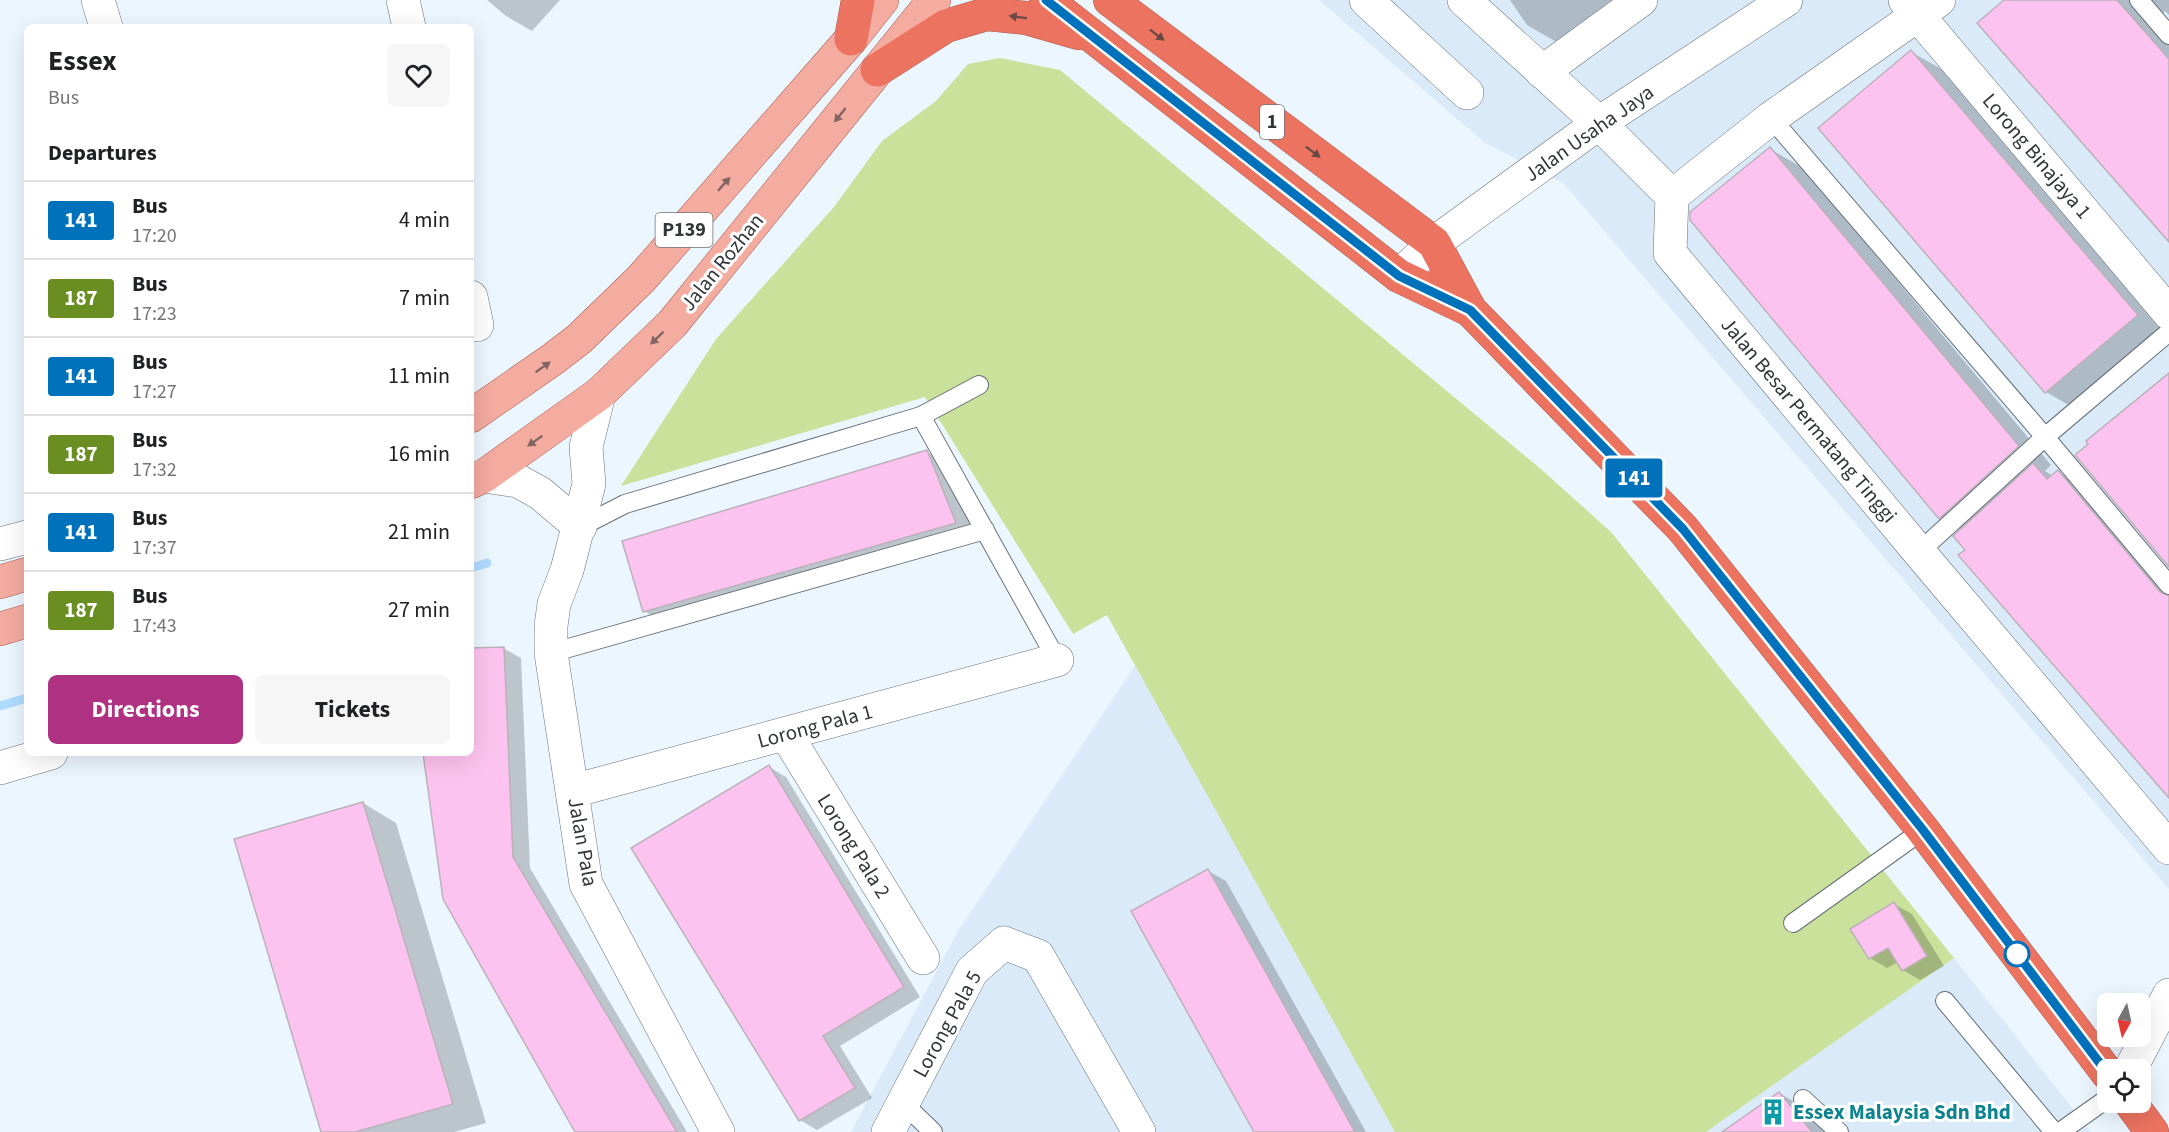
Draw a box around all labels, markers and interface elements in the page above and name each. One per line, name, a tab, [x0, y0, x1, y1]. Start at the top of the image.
one-way arrow	[1008, 12, 1027, 22]
one-way arrow	[1149, 29, 1165, 41]
text: Essex	[48, 41, 117, 81]
button: heart	[387, 44, 450, 107]
street label: Jalan Usaha Jaya	[1518, 77, 1660, 189]
text: Bus	[48, 84, 79, 112]
street label: Lorong Binajaya 1	[1975, 87, 2099, 225]
road number: 1	[1260, 105, 1284, 139]
one-way arrow	[834, 108, 847, 123]
text: Departures	[48, 137, 157, 169]
one-way arrow	[1306, 146, 1321, 158]
one-way arrow	[717, 177, 730, 192]
text: Bus	[132, 190, 168, 222]
text: 4 min	[399, 204, 450, 236]
text: 141	[64, 205, 98, 235]
street label: Jalan Rozhan	[673, 207, 771, 317]
road number: P139	[656, 213, 712, 247]
text: 17:20	[132, 222, 177, 250]
text: Bus	[132, 268, 168, 300]
text: 7 min	[399, 282, 450, 314]
text: 187	[64, 283, 98, 313]
text: 17:23	[132, 300, 177, 328]
street label: Jalan Besar Permatang Tinggi	[1714, 311, 1904, 529]
one-way arrow	[651, 330, 665, 344]
text: Bus	[132, 346, 168, 378]
text: 11 min	[388, 360, 450, 392]
text: 141	[64, 361, 98, 391]
one-way arrow	[535, 361, 551, 373]
text: 17:27	[132, 378, 177, 406]
text: Bus	[132, 424, 168, 456]
one-way arrow	[528, 434, 543, 446]
text: 16 min	[388, 438, 450, 470]
text: 187	[64, 439, 98, 469]
text: 17:32	[132, 456, 177, 484]
line badge: 141	[1600, 458, 1668, 498]
text: 141	[1617, 463, 1651, 493]
text: Bus	[132, 502, 168, 534]
text: 21 min	[388, 516, 450, 548]
text: 141	[64, 517, 98, 547]
text: 17:37	[132, 534, 177, 562]
text: Bus	[132, 580, 168, 612]
text: 27 min	[388, 594, 450, 626]
text: 187	[64, 595, 98, 625]
text: 17:43	[132, 612, 177, 640]
button: Directions	[48, 675, 243, 744]
button: Tickets	[255, 675, 450, 744]
street label: Lorong Pala 1	[754, 696, 876, 756]
street label: Lorong Pala 2	[810, 788, 898, 904]
street label: Jalan Pala	[560, 795, 606, 889]
unlabelled marker	[2004, 941, 2030, 967]
street label: Lorong Pala 5	[905, 965, 989, 1083]
north arrow	[2097, 993, 2151, 1047]
map controls	[2097, 993, 2151, 1113]
button: locate	[2097, 1059, 2151, 1113]
building icon: Essex Malaysia Sdn Bhd	[1758, 1097, 1788, 1127]
place label: Essex Malaysia Sdn Bhd	[1793, 1097, 2011, 1127]

